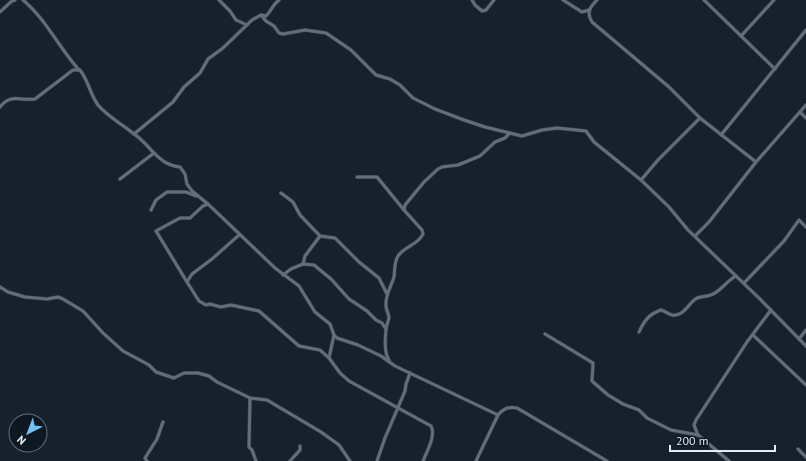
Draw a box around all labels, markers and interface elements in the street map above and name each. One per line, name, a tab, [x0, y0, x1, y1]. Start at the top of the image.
north arrow	[8, 413, 48, 453]
scale bar	[670, 427, 775, 453]
text: N	[14, 433, 29, 448]
text: 200 m	[676, 433, 709, 448]

